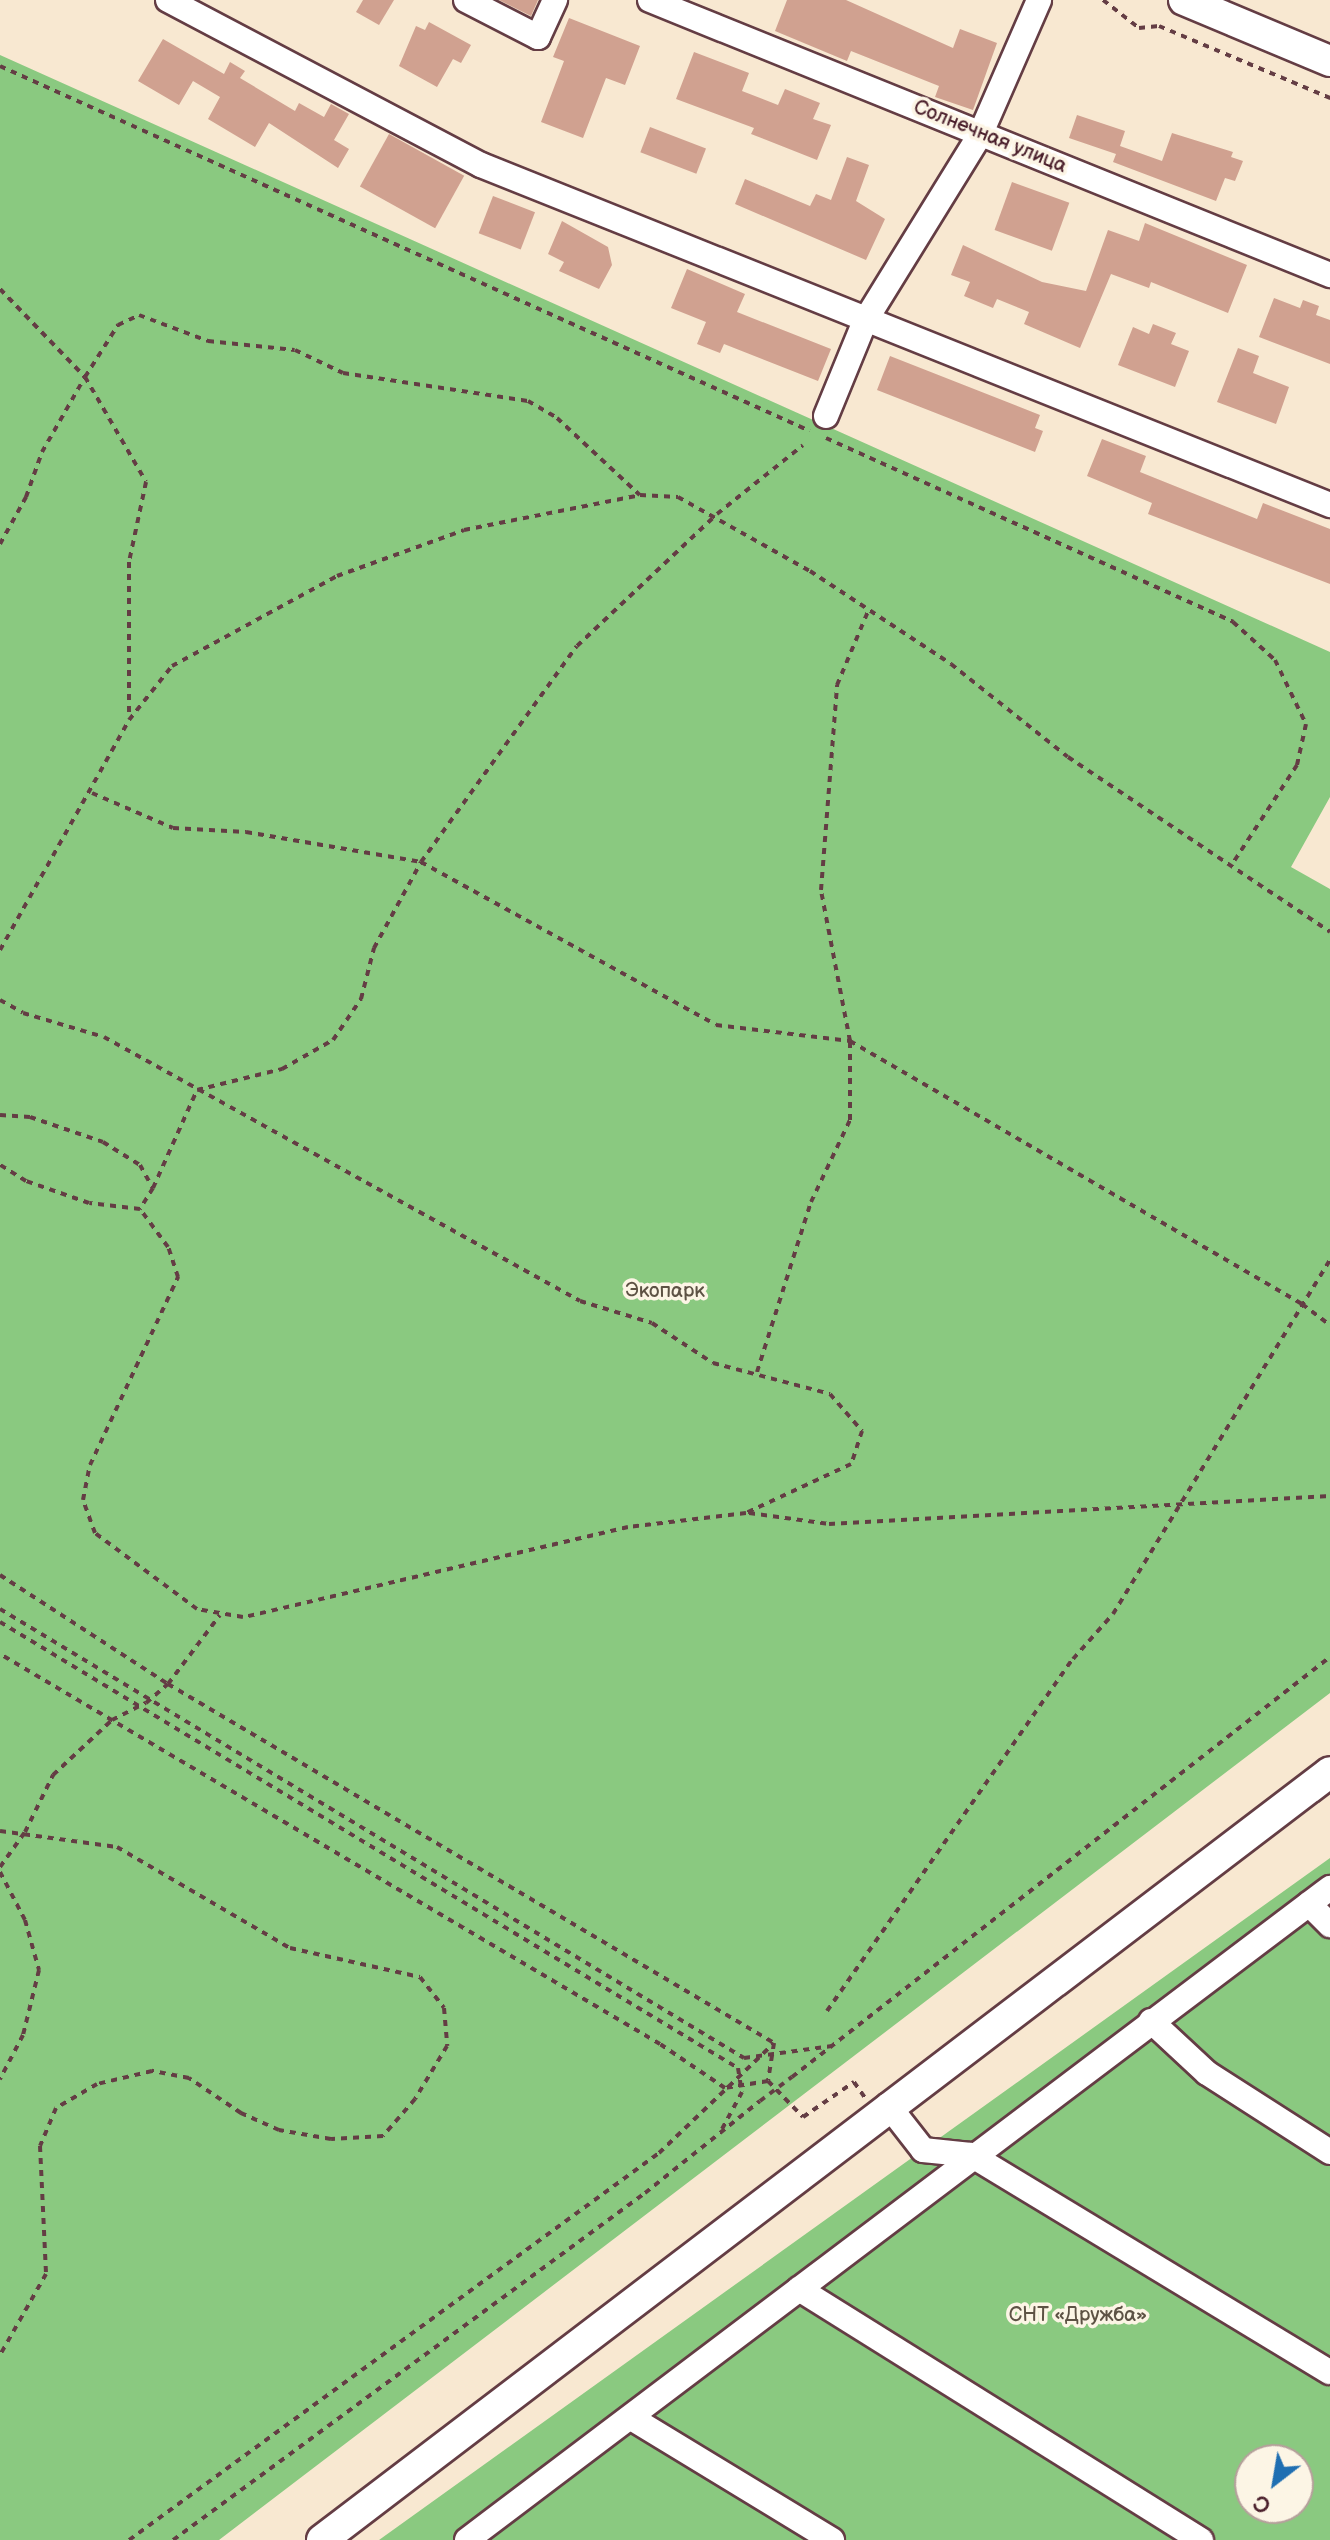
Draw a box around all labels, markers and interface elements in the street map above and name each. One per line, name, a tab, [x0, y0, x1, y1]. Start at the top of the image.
street label: Солнечная улица	[910, 95, 1070, 179]
park label: Экопарк	[625, 1279, 705, 1303]
park label: СНТ «Дружба»	[1009, 2303, 1147, 2327]
north arrow	[1234, 2444, 1314, 2524]
text: С	[1249, 2488, 1276, 2519]

